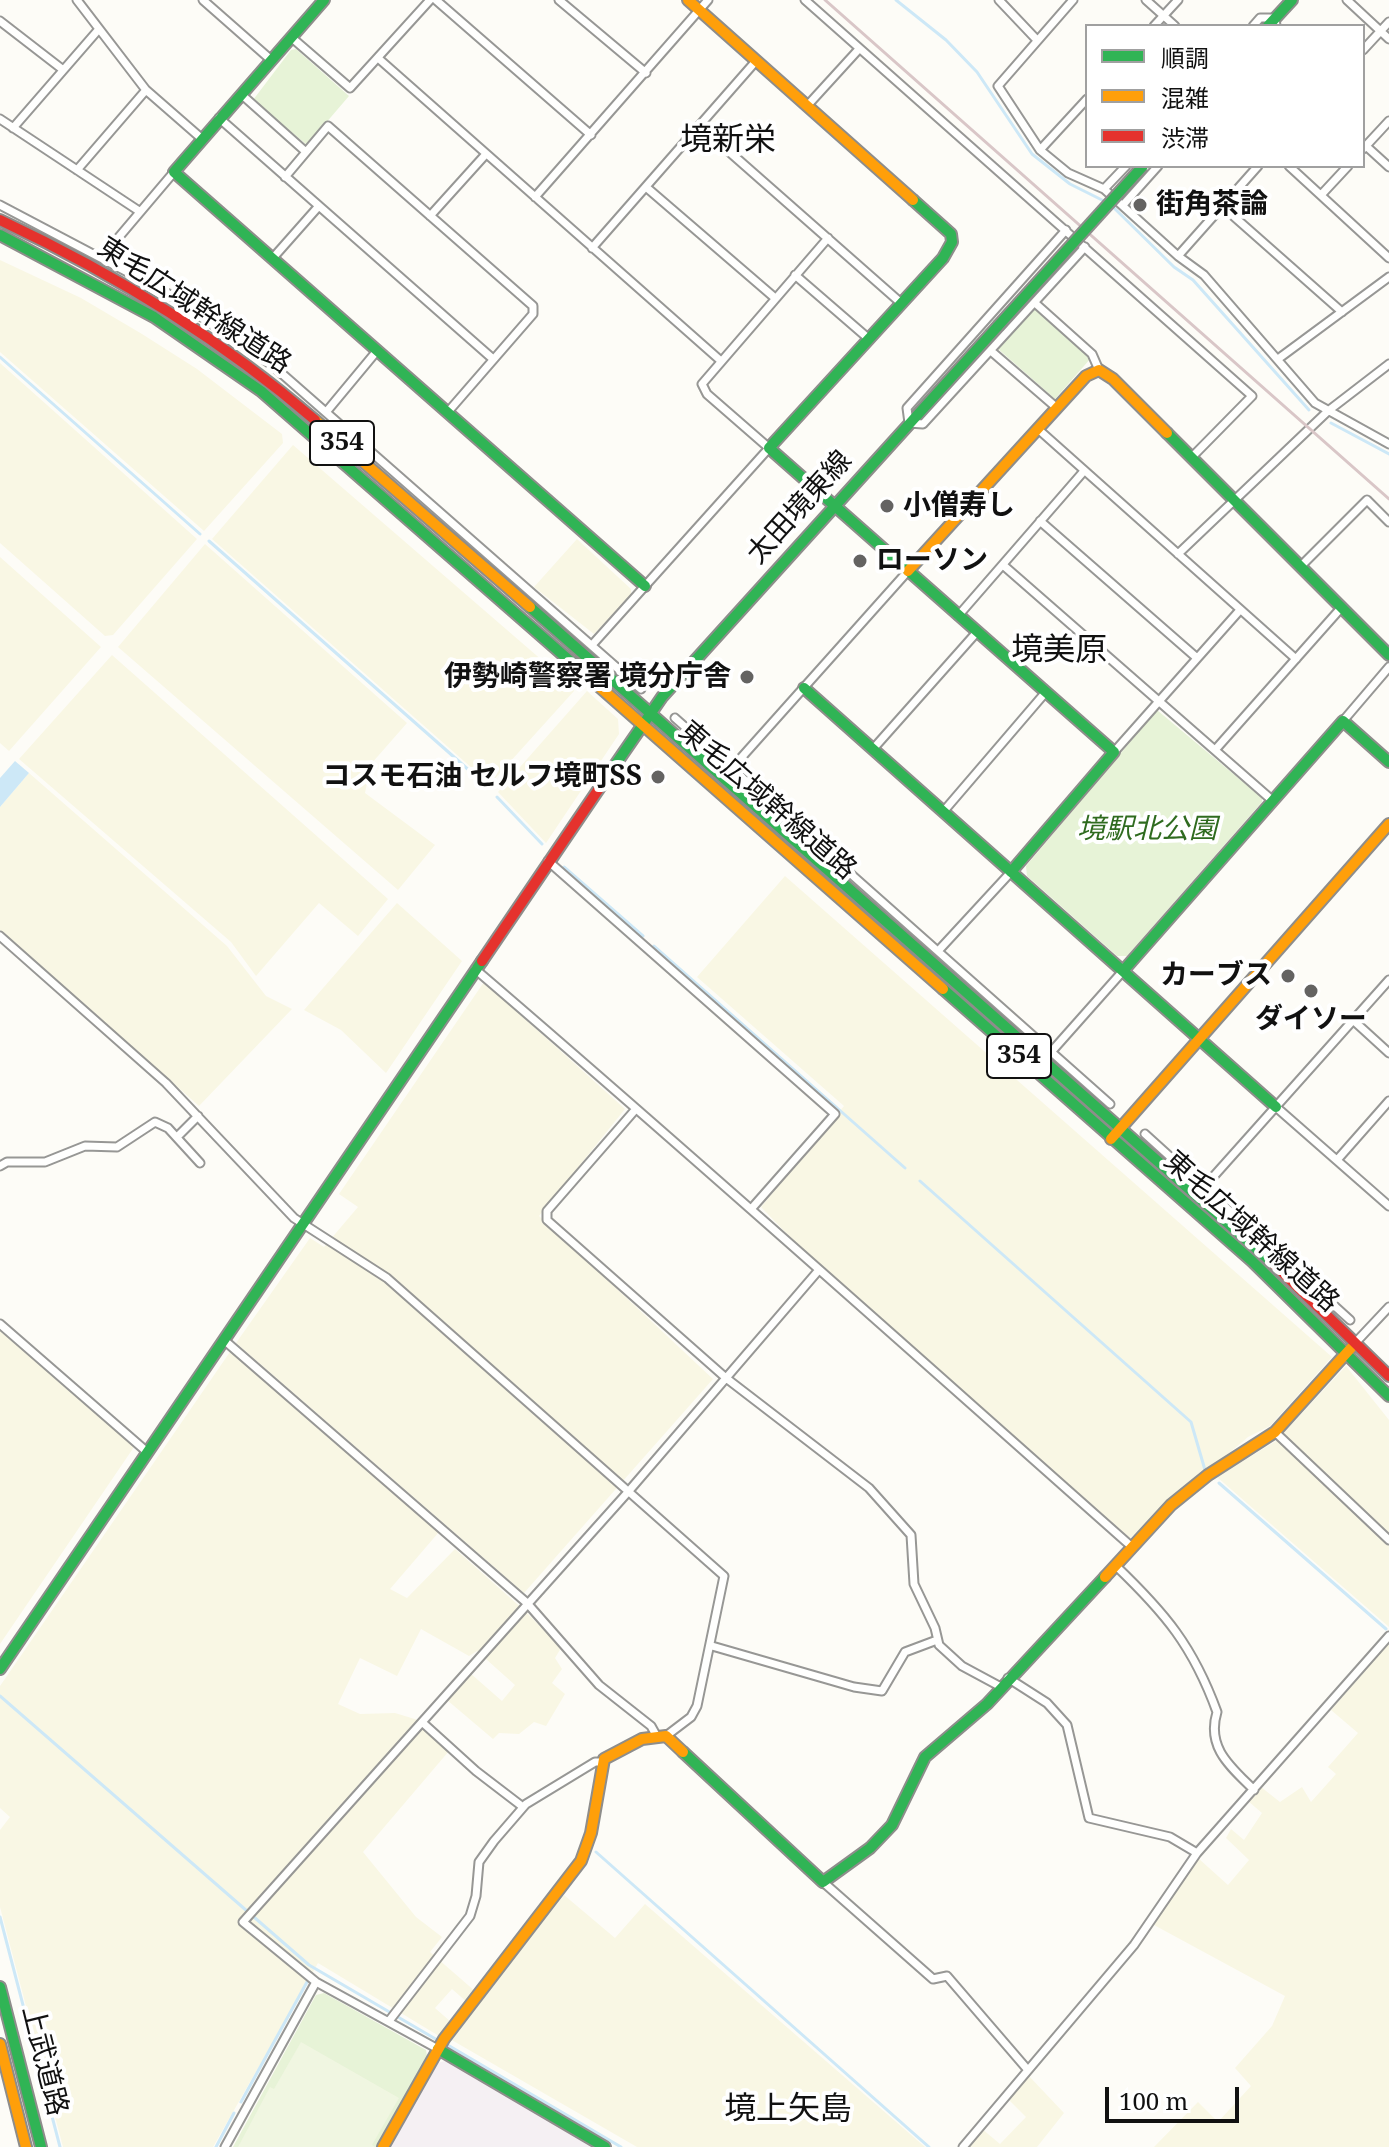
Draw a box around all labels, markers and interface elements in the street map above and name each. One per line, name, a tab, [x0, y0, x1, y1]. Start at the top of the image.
legend	[1085, 24, 1365, 168]
text: 順調	[1161, 41, 1209, 74]
text: 混雑	[1161, 81, 1209, 114]
text: 渋滞	[1161, 121, 1209, 154]
district label: 境新栄	[680, 122, 776, 160]
place label: 街角茶論	[1156, 188, 1268, 222]
marker: 街角茶論	[1131, 196, 1149, 214]
street label: 東毛広域幹線道路	[91, 231, 297, 381]
road number: 354	[310, 421, 374, 465]
street label: 太田境東線	[741, 445, 859, 571]
place label: 小僧寿し	[903, 489, 1015, 523]
marker: 小僧寿し	[878, 497, 896, 515]
place label: ローソン	[876, 544, 988, 578]
marker: ローソン	[851, 552, 869, 570]
district label: 境美原	[1011, 632, 1107, 670]
place label: 伊勢崎警察署 境分庁舎	[444, 660, 731, 694]
marker: 伊勢崎警察署 境分庁舎	[738, 668, 756, 686]
street label: 東毛広域幹線道路	[671, 715, 863, 887]
place label: コスモ石油 セルフ境町SS	[322, 760, 642, 794]
marker: コスモ石油 セルフ境町SS	[649, 768, 667, 786]
park label: 境駅北公園	[1077, 813, 1217, 847]
place label: カーブス	[1160, 959, 1272, 993]
marker: カーブス	[1279, 967, 1297, 985]
marker: ダイソー	[1302, 982, 1320, 1000]
place label: ダイソー	[1255, 1003, 1367, 1037]
road number: 354	[987, 1034, 1051, 1078]
street label: 東毛広域幹線道路	[1157, 1145, 1345, 1319]
street label: 上武道路	[14, 2003, 74, 2119]
scale bar	[1109, 2071, 1243, 2121]
text: 100 m	[1119, 2084, 1188, 2117]
district label: 境上矢島	[724, 2091, 852, 2129]

